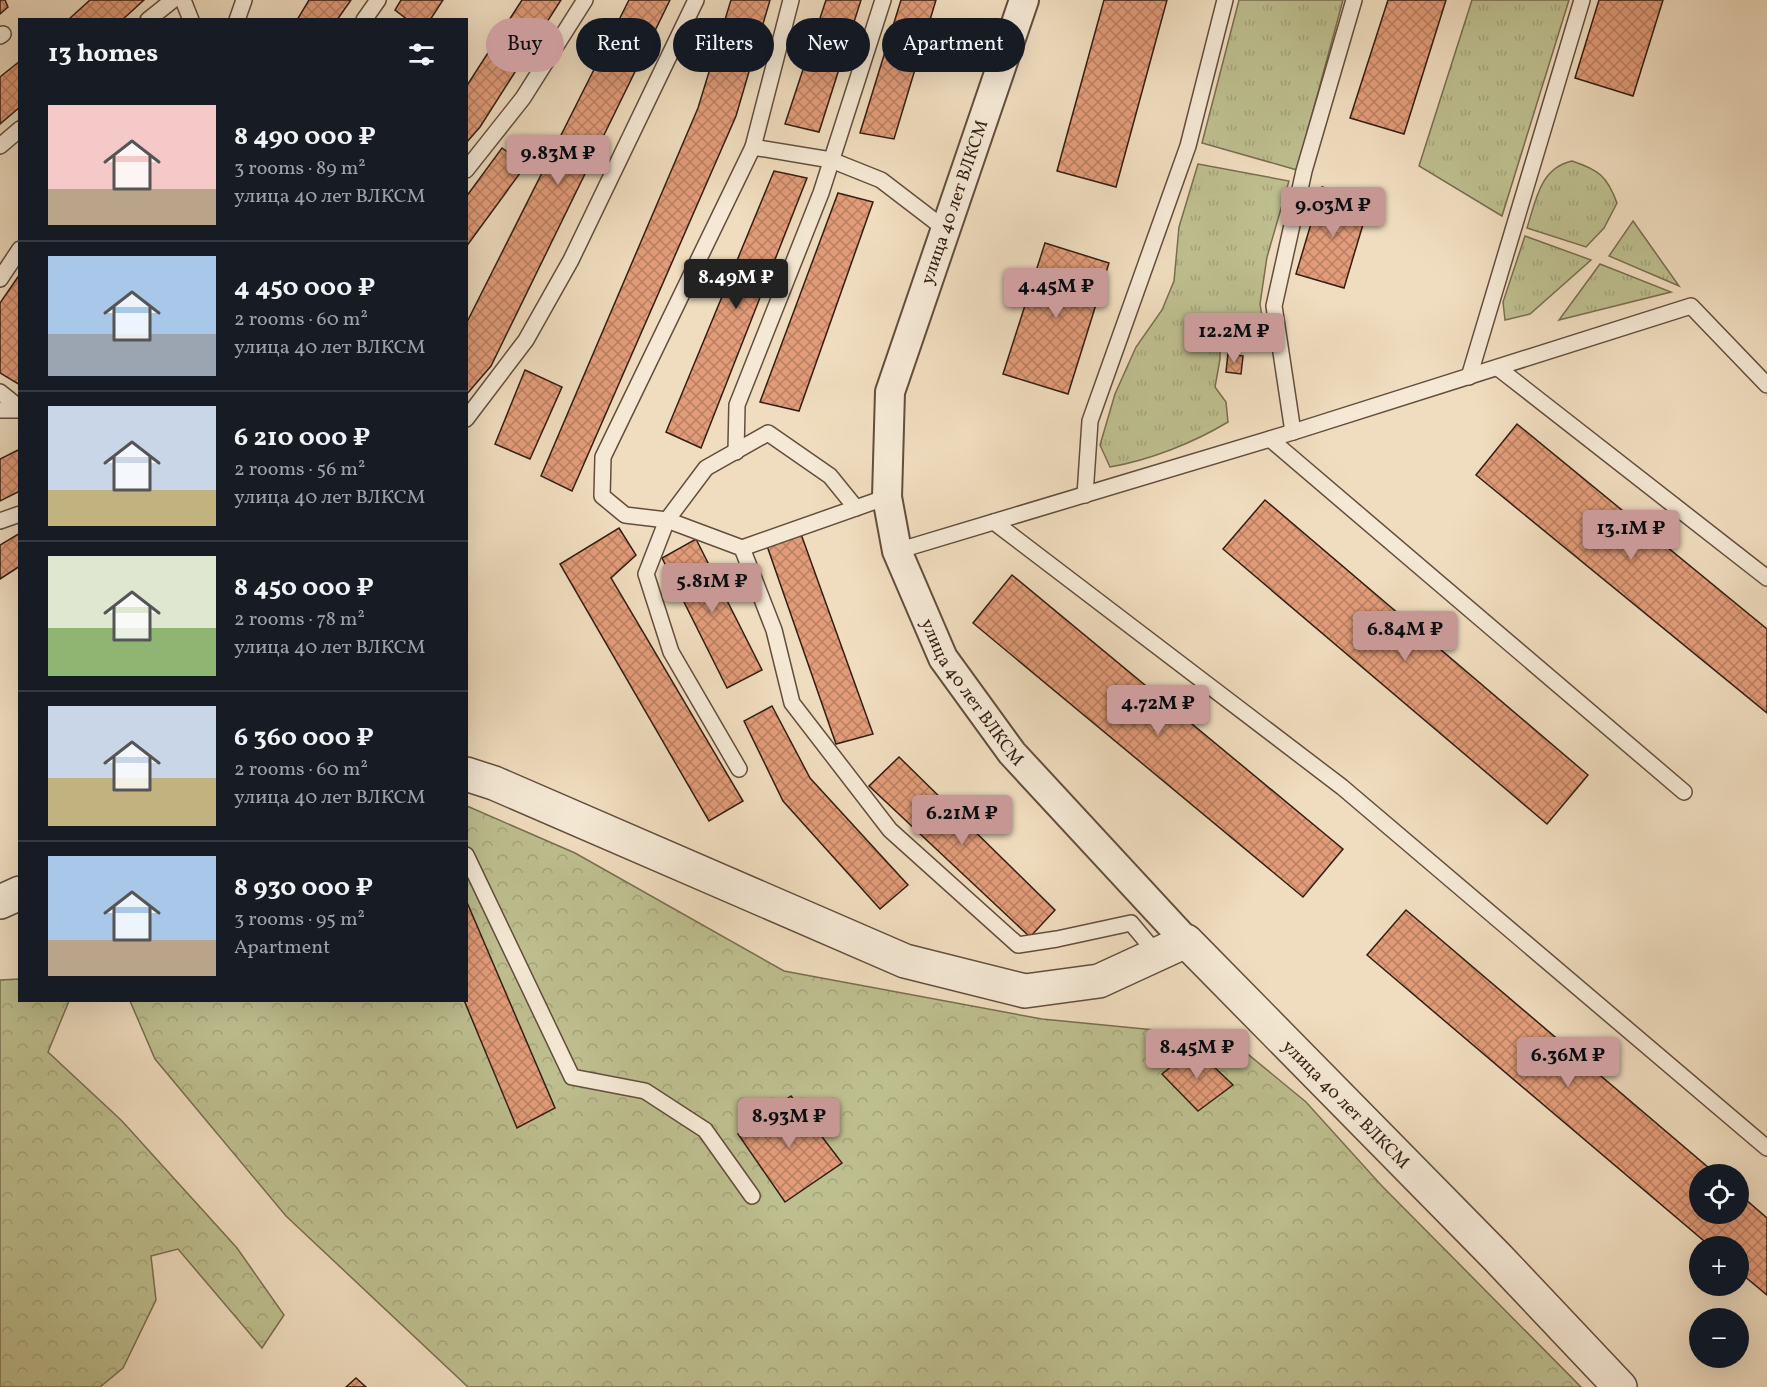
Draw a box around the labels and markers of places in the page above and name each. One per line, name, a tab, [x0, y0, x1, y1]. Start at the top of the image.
pin: 9.83M ₽	[503, 135, 613, 186]
pin: 9.03M ₽	[1278, 187, 1388, 238]
pin: 8.49M ₽	[681, 259, 791, 310]
pin: 4.45M ₽	[1001, 268, 1111, 319]
pin: 12.2M ₽	[1179, 313, 1289, 364]
pin: 13.1M ₽	[1576, 510, 1686, 561]
pin: 5.81M ₽	[657, 563, 767, 614]
pin: 6.84M ₽	[1350, 611, 1460, 662]
pin: 4.72M ₽	[1103, 685, 1213, 736]
pin: 6.21M ₽	[907, 795, 1017, 846]
pin: 8.45M ₽	[1142, 1029, 1252, 1080]
pin: 6.36M ₽	[1513, 1037, 1623, 1088]
pin: 8.93M ₽	[734, 1098, 844, 1149]

